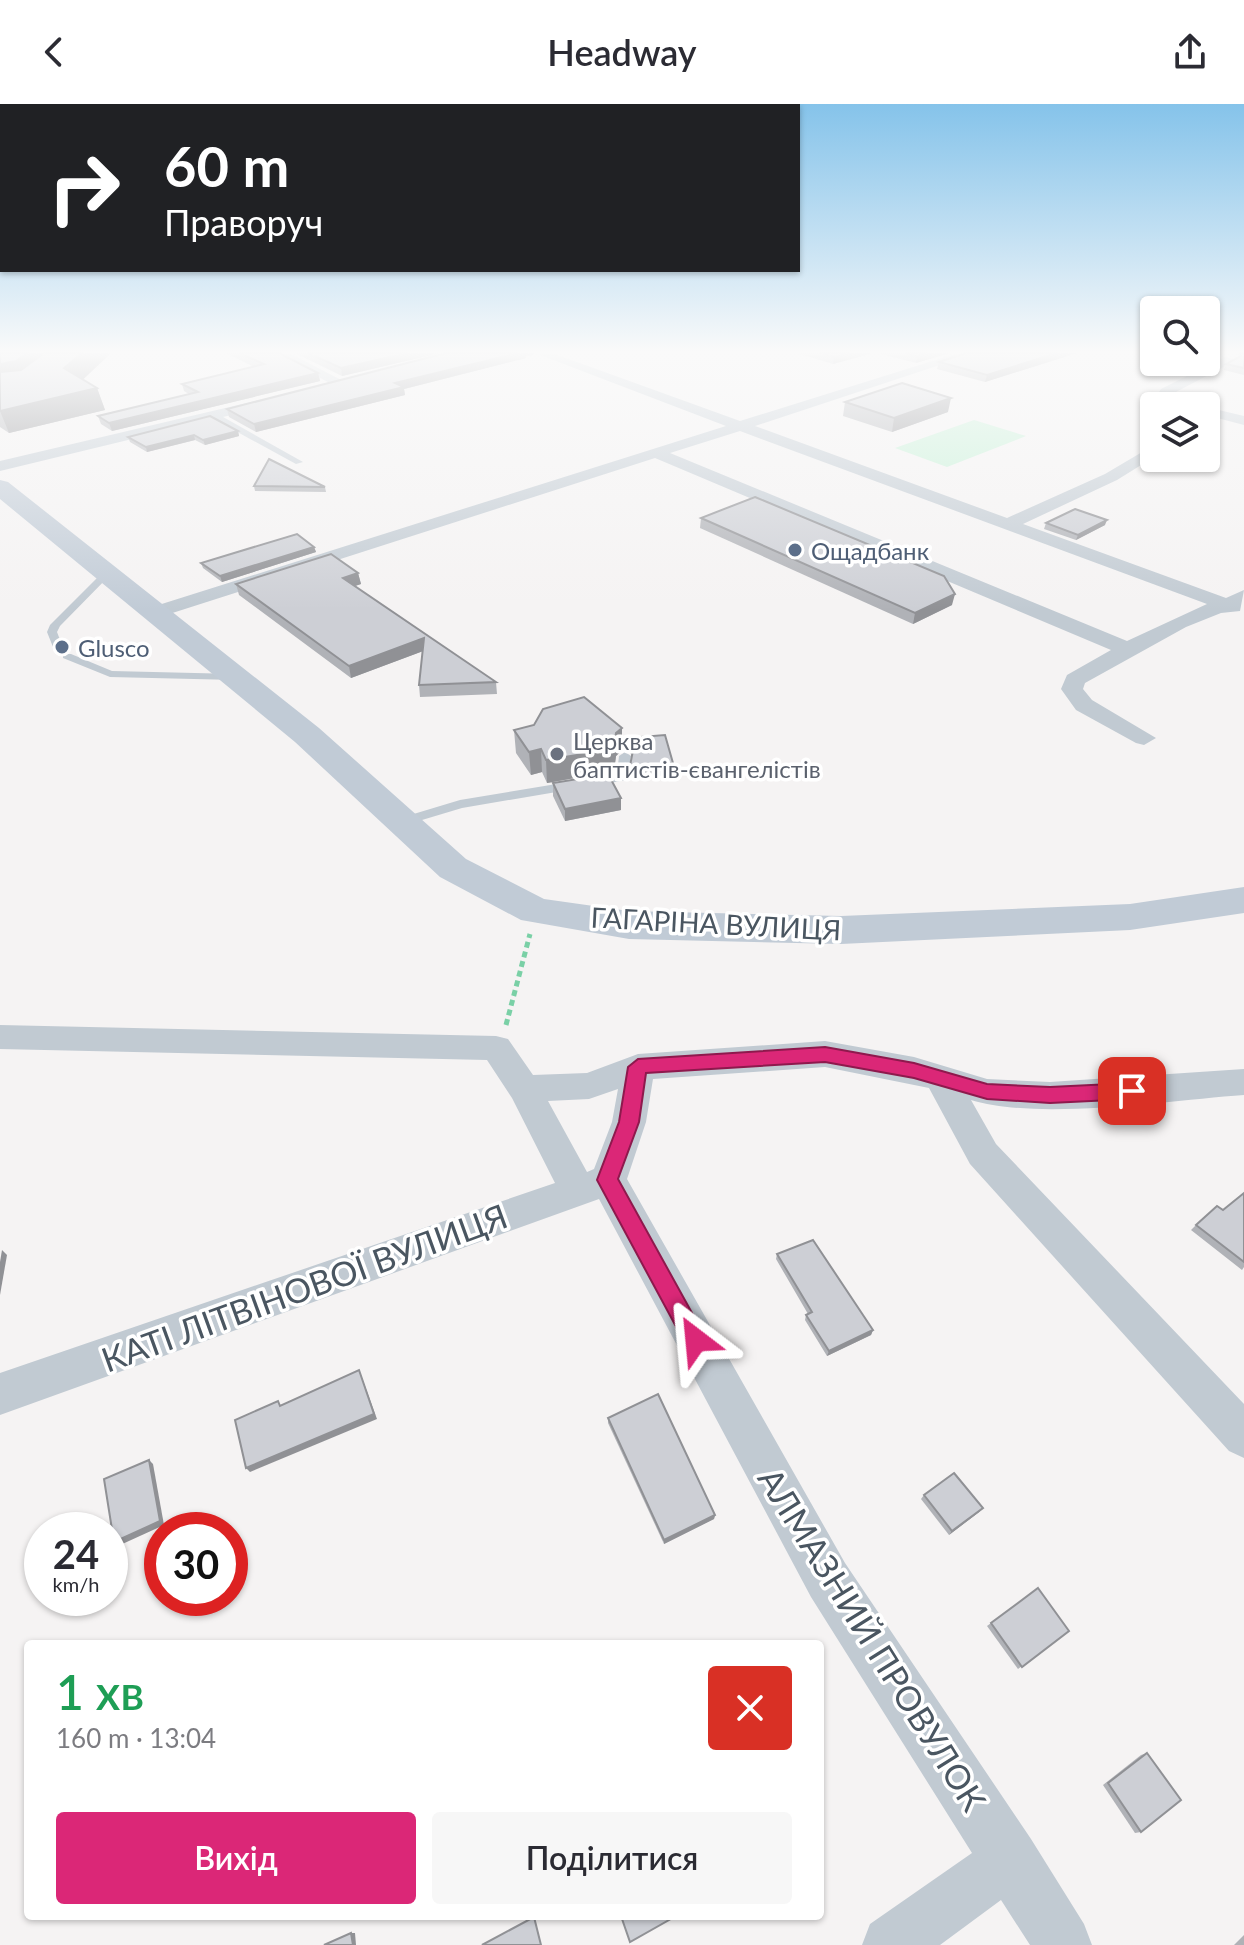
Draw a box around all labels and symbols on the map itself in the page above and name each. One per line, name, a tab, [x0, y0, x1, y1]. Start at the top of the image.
place label: Ощадбанк	[811, 536, 930, 565]
marker: Ощадбанк	[786, 541, 804, 559]
place label: Glusco	[78, 633, 150, 662]
marker: Glusco	[53, 638, 71, 656]
place label: Церква баптистів-євангелістів	[573, 726, 821, 783]
marker: Церква баптистів-євангелістів	[548, 745, 566, 763]
street label: ГАГАРІНА ВУЛИЦЯ	[590, 899, 842, 947]
pin	[1098, 1057, 1166, 1125]
street label: КАТІ ЛІТВІНОВОЇ ВУЛИЦЯ	[96, 1194, 512, 1380]
position arrow	[654, 1298, 738, 1382]
street label: АЛМАЗНИЙ ПРОВУЛОК	[750, 1460, 996, 1818]
speed limit sign: 30	[144, 1512, 248, 1616]

